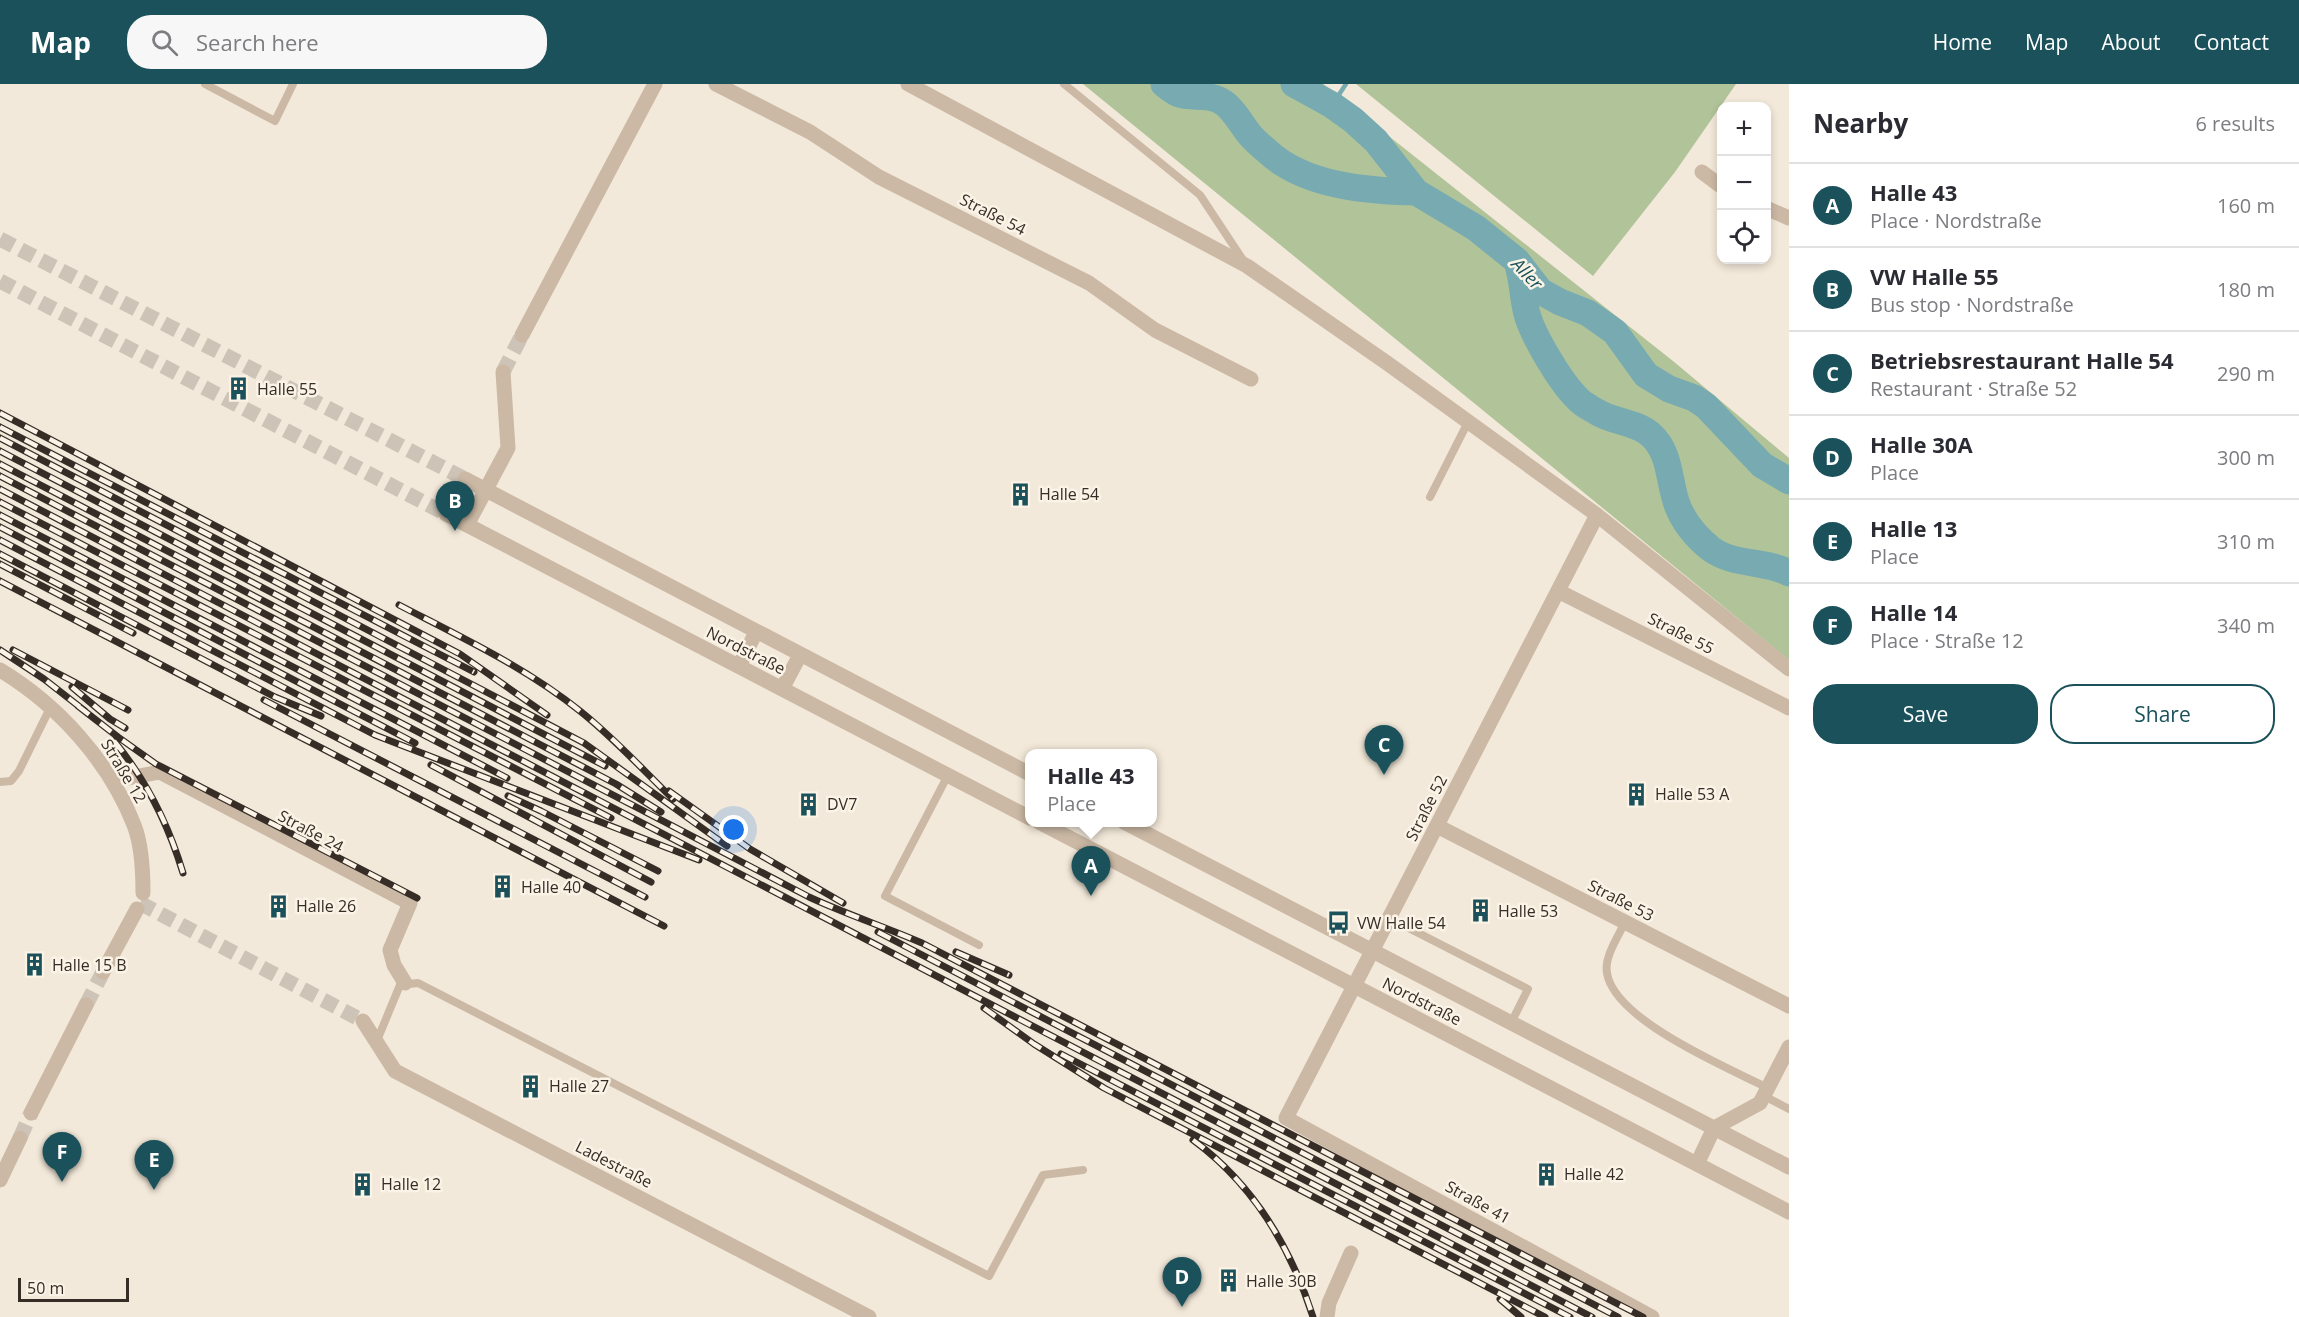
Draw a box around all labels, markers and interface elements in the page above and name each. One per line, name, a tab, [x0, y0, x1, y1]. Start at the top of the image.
search box	[127, 15, 547, 69]
text: Map	[30, 23, 91, 61]
icon: search	[148, 26, 181, 59]
text: Search here	[196, 27, 319, 57]
text: Home	[1933, 28, 1992, 56]
text: Map	[2025, 28, 2068, 56]
text: About	[2101, 28, 2161, 56]
text: Contact	[2194, 28, 2269, 56]
map controls	[1717, 102, 1771, 264]
button: +	[1717, 102, 1771, 156]
text: Nearby	[1813, 105, 1908, 141]
text: 6 results	[2195, 110, 2275, 137]
button: −	[1717, 156, 1771, 210]
text: Halle 43	[1870, 177, 1957, 207]
street label: Straße 54	[956, 188, 1030, 240]
text: A	[1826, 192, 1839, 219]
text: 160 m	[2217, 192, 2275, 219]
text: Place · Nordstraße	[1870, 207, 2042, 234]
button: locate	[1717, 210, 1771, 264]
water label: Aller	[1506, 251, 1549, 295]
text: VW Halle 55	[1870, 261, 1999, 291]
text: B	[1826, 276, 1839, 303]
text: 180 m	[2217, 276, 2275, 303]
text: Bus stop · Nordstraße	[1870, 291, 2074, 318]
text: Betriebsrestaurant Halle 54	[1870, 345, 2174, 375]
text: C	[1826, 360, 1839, 387]
text: 290 m	[2217, 360, 2275, 387]
text: Restaurant · Straße 52	[1870, 375, 2077, 402]
building icon: Halle 55	[226, 376, 252, 402]
place label: Halle 55	[257, 378, 317, 400]
text: Halle 30A	[1870, 429, 1973, 459]
text: D	[1825, 444, 1840, 471]
text: 300 m	[2217, 444, 2275, 471]
text: Place	[1870, 459, 1919, 486]
building icon: Halle 54	[1008, 481, 1034, 507]
pin: B	[436, 482, 474, 531]
place label: Halle 54	[1039, 483, 1099, 505]
text: Halle 13	[1870, 513, 1957, 543]
text: E	[1827, 528, 1838, 555]
text: 310 m	[2217, 528, 2275, 555]
text: Place	[1870, 543, 1919, 570]
text: Halle 14	[1870, 597, 1957, 627]
street label: Straße 55	[1644, 607, 1718, 659]
text: F	[1827, 612, 1838, 639]
text: 340 m	[2217, 612, 2275, 639]
street label: Nordstraße	[703, 621, 789, 679]
text: Place · Straße 12	[1870, 627, 2024, 654]
button: Save	[1813, 684, 2038, 744]
button: Share	[2050, 684, 2275, 744]
pin: C	[1364, 726, 1404, 775]
street label: Straße 12	[96, 735, 152, 807]
popup	[1025, 749, 1157, 827]
text: Halle 43	[1047, 760, 1135, 790]
street label: Straße 52	[1400, 771, 1452, 845]
building icon: Halle 53 A	[1624, 781, 1650, 807]
place label: Halle 53 A	[1655, 783, 1730, 805]
text: Place	[1047, 790, 1096, 817]
building icon: DV7	[796, 791, 822, 817]
place label: DV7	[827, 793, 857, 815]
street label: Straße 24	[274, 805, 348, 857]
your location	[719, 815, 748, 844]
pin: A	[1072, 846, 1110, 896]
building icon: Halle 40	[490, 874, 516, 900]
street label: Straße 53	[1584, 874, 1658, 926]
place label: Halle 40	[521, 876, 581, 898]
building icon: Halle 26	[265, 893, 291, 919]
place label: Halle 26	[296, 895, 356, 917]
building icon: Halle 53	[1467, 898, 1493, 924]
place label: Halle 53	[1498, 900, 1558, 922]
bus stop icon: VW Halle 54	[1326, 910, 1352, 936]
place label: VW Halle 54	[1357, 912, 1446, 934]
building icon: Halle 15 B	[21, 952, 47, 978]
place label: Halle 15 B	[52, 954, 127, 976]
street label: Nordstraße	[1379, 972, 1465, 1030]
building icon: Halle 27	[518, 1073, 544, 1099]
place label: Halle 27	[549, 1075, 609, 1097]
pin: F	[42, 1132, 82, 1182]
street label: Ladestraße	[572, 1135, 656, 1193]
pin: E	[134, 1140, 174, 1190]
building icon: Halle 42	[1533, 1161, 1559, 1187]
place label: Halle 42	[1564, 1163, 1624, 1185]
building icon: Halle 12	[350, 1171, 376, 1197]
place label: Halle 12	[381, 1173, 441, 1195]
street label: Straße 41	[1441, 1175, 1515, 1229]
pin: D	[1162, 1258, 1202, 1307]
building icon: Halle 30B	[1215, 1268, 1241, 1294]
place label: Halle 30B	[1246, 1270, 1317, 1292]
scale bar	[18, 1275, 129, 1302]
text: 50 m	[27, 1277, 64, 1299]

